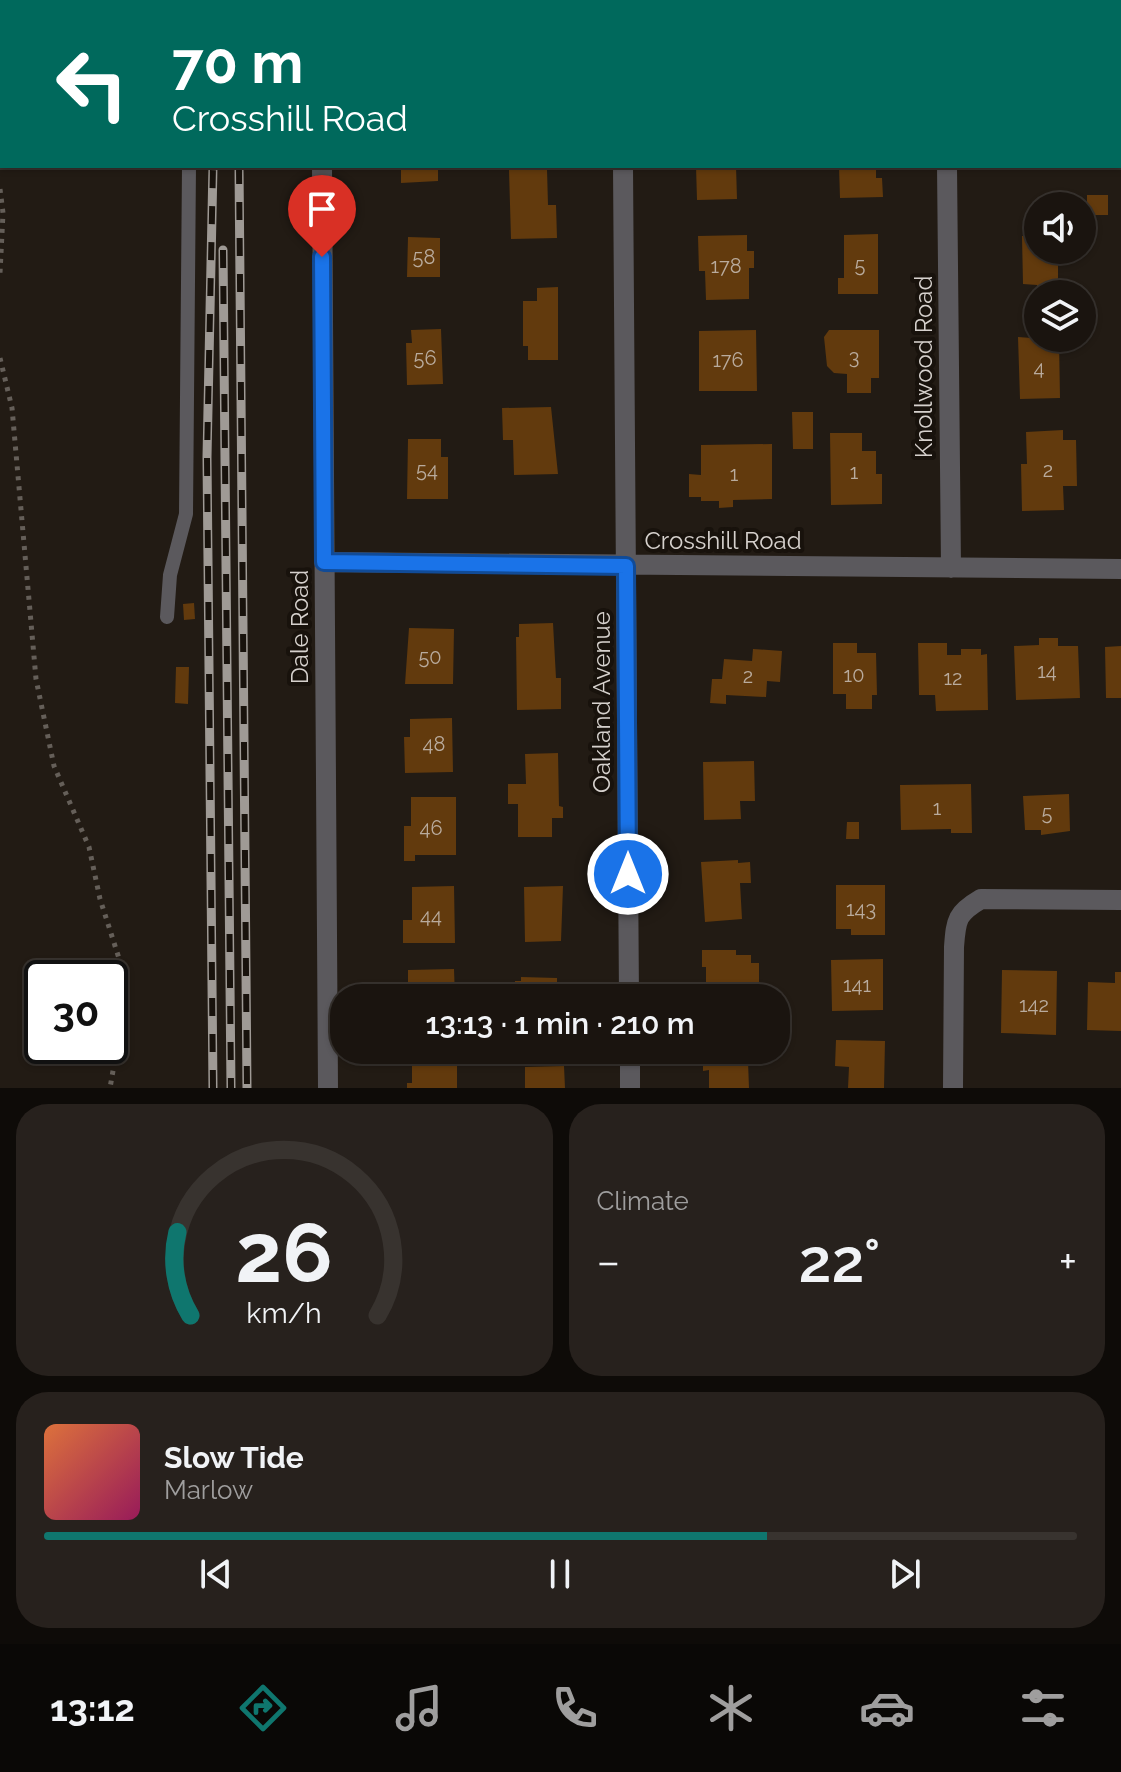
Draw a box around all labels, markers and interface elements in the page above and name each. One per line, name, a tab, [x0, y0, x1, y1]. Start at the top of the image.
text: 70 m	[172, 30, 303, 96]
icon: left	[40, 32, 144, 136]
text: Crosshill Road	[172, 97, 408, 139]
pin	[288, 175, 356, 257]
icon: arrive	[300, 187, 344, 231]
map controls	[1024, 192, 1096, 352]
button: sound	[1024, 192, 1096, 264]
house number: 58	[413, 245, 435, 269]
house number: 5	[855, 253, 866, 277]
house number: 178	[710, 254, 742, 278]
street label: Knollwood Road	[909, 276, 938, 458]
button: layers	[1024, 280, 1096, 352]
house number: 3	[849, 345, 859, 369]
house number: 56	[414, 346, 436, 370]
house number: 176	[712, 348, 744, 372]
house number: 4	[1034, 356, 1045, 380]
house number: 54	[416, 458, 438, 482]
house number: 2	[1043, 458, 1053, 482]
house number: 1	[850, 460, 859, 484]
house number: 1	[730, 462, 739, 486]
street label: Crosshill Road	[644, 526, 802, 555]
street label: Dale Road	[285, 570, 314, 684]
street label: Oakland Avenue	[587, 611, 616, 793]
house number: 50	[418, 645, 442, 669]
house number: 14	[1037, 659, 1057, 683]
house number: 10	[844, 663, 864, 687]
house number: 2	[743, 664, 753, 688]
house number: 12	[944, 666, 962, 690]
house number: 48	[423, 732, 445, 756]
house number: 1	[933, 796, 942, 820]
house number: 5	[1042, 801, 1053, 825]
house number: 46	[420, 816, 442, 840]
position arrow	[586, 832, 670, 916]
house number: 143	[846, 897, 876, 921]
house number: 44	[420, 904, 442, 928]
speed limit sign: 30	[24, 960, 128, 1064]
house number: 141	[843, 973, 871, 997]
house number: 142	[1019, 993, 1049, 1017]
text: 13:13 · 1 min · 210 m	[425, 1006, 695, 1041]
text: Climate	[597, 1186, 689, 1216]
text: 26	[236, 1204, 333, 1301]
text: 22°	[798, 1226, 881, 1296]
text: −	[597, 1236, 620, 1287]
text: +	[1059, 1236, 1077, 1287]
text: km/h	[247, 1296, 322, 1330]
text: Slow Tide	[164, 1440, 304, 1475]
text: Marlow	[164, 1475, 253, 1505]
icon: previous	[194, 1552, 238, 1596]
icon: pause	[538, 1552, 582, 1596]
icon: next	[883, 1552, 927, 1596]
icon: directions	[235, 1680, 291, 1736]
icon: music	[391, 1680, 447, 1736]
icon: phone	[547, 1680, 603, 1736]
icon: climate	[703, 1680, 759, 1736]
icon: car	[859, 1680, 915, 1736]
icon: filters	[1015, 1680, 1071, 1736]
text: 13:12	[50, 1687, 135, 1729]

